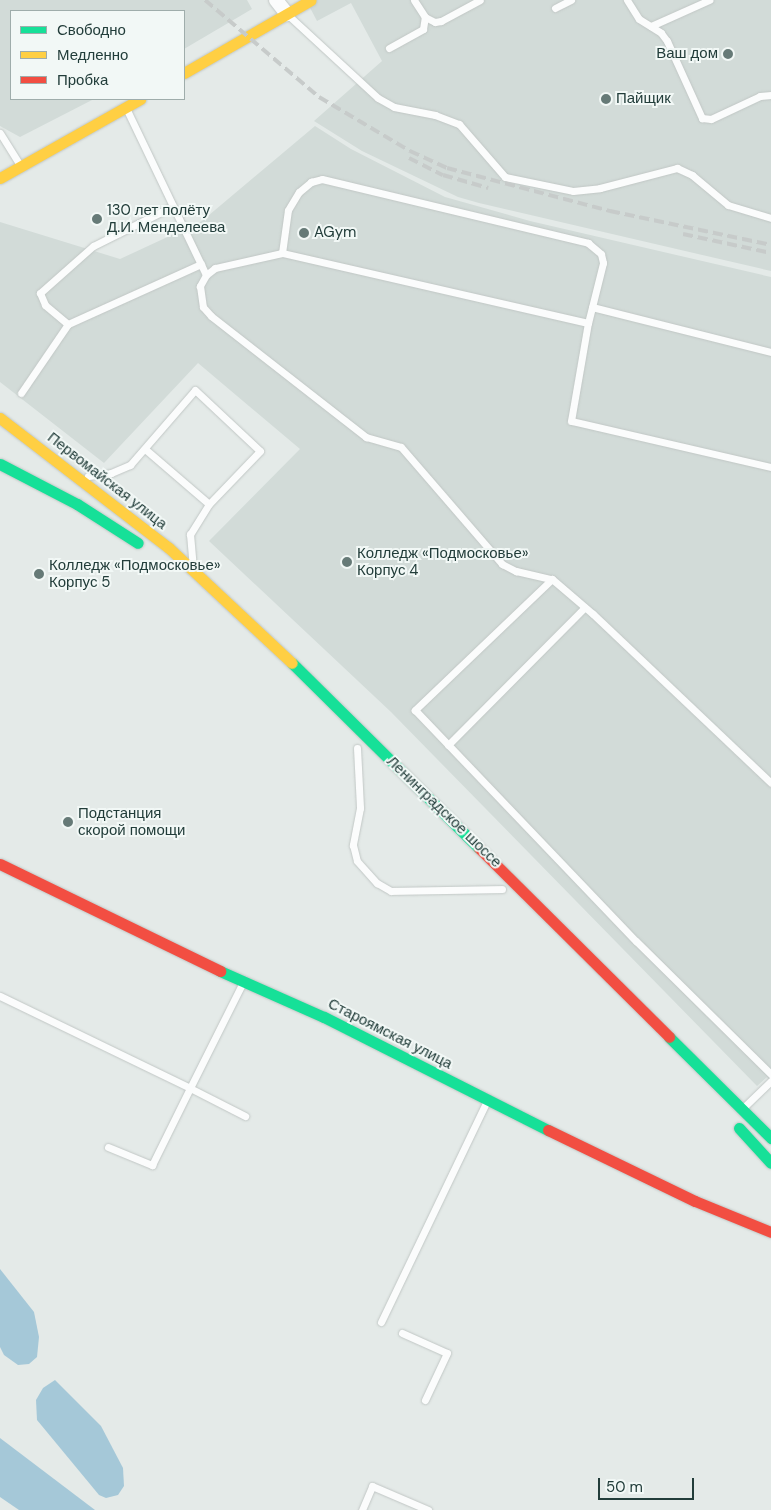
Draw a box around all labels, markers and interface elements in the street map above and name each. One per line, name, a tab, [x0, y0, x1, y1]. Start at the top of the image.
legend	[10, 10, 185, 100]
text: Свободно	[57, 20, 126, 40]
text: Медленно	[57, 45, 128, 65]
place label: Ваш дом	[656, 45, 718, 63]
marker: Ваш дом	[722, 48, 734, 60]
text: Пробка	[57, 70, 108, 90]
place label: Пайщик	[616, 90, 671, 108]
marker: Пайщик	[600, 93, 612, 105]
place label: 130 лет полёту Д.И. Менделеева	[107, 201, 225, 236]
marker: 130 лет полёту Д.И. Менделеева	[91, 213, 103, 225]
place label: AGym	[314, 224, 356, 242]
marker: AGym	[298, 227, 310, 239]
street label: Первомайская улица	[44, 429, 170, 533]
place label: Колледж «Подмосковье» Корпус 4	[357, 544, 529, 579]
place label: Колледж «Подмосковье» Корпус 5	[49, 556, 221, 591]
marker: Колледж «Подмосковье» Корпус 4	[341, 556, 353, 568]
marker: Колледж «Подмосковье» Корпус 5	[33, 568, 45, 580]
street label: Ленинградское шоссе	[383, 753, 505, 871]
place label: Подстанция скорой помощи	[78, 804, 185, 839]
marker: Подстанция скорой помощи	[62, 816, 74, 828]
street label: Староямская улица	[325, 995, 455, 1073]
scale bar	[601, 1468, 697, 1500]
text: 50 m	[606, 1477, 643, 1497]

